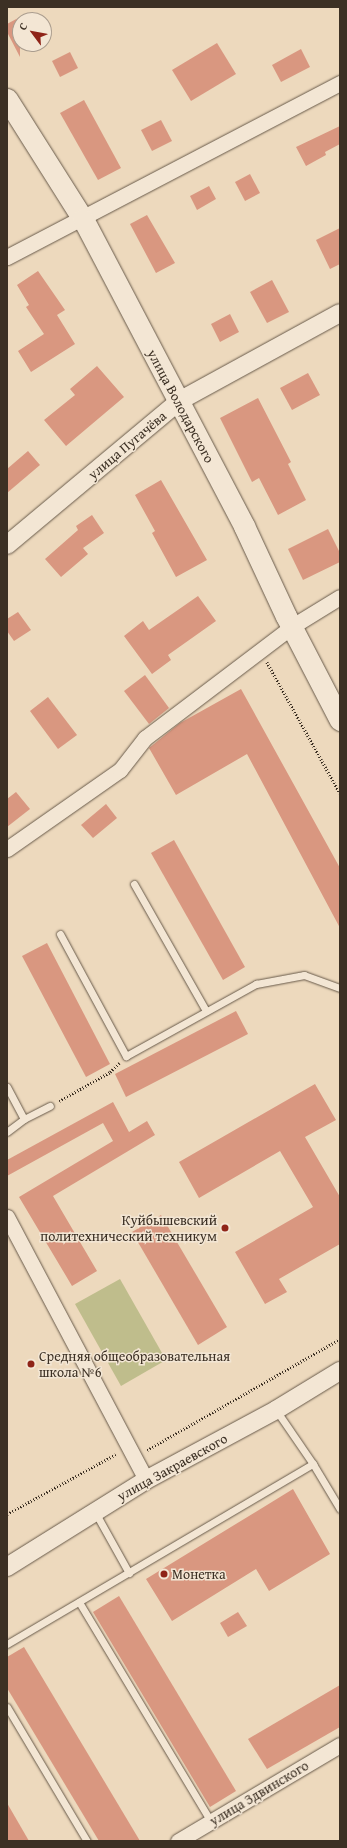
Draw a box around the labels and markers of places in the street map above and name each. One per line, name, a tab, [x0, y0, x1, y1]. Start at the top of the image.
place label: Куйбышевский политехнический техникум	[40, 1212, 217, 1244]
marker: Куйбышевский политехнический техникум	[220, 1223, 230, 1233]
place label: Средняя общеобразовательная школа №6	[39, 1348, 230, 1380]
marker: Средняя общеобразовательная школа №6	[26, 1359, 36, 1369]
place label: Монетка	[172, 1566, 226, 1582]
marker: Монетка	[159, 1569, 169, 1579]

